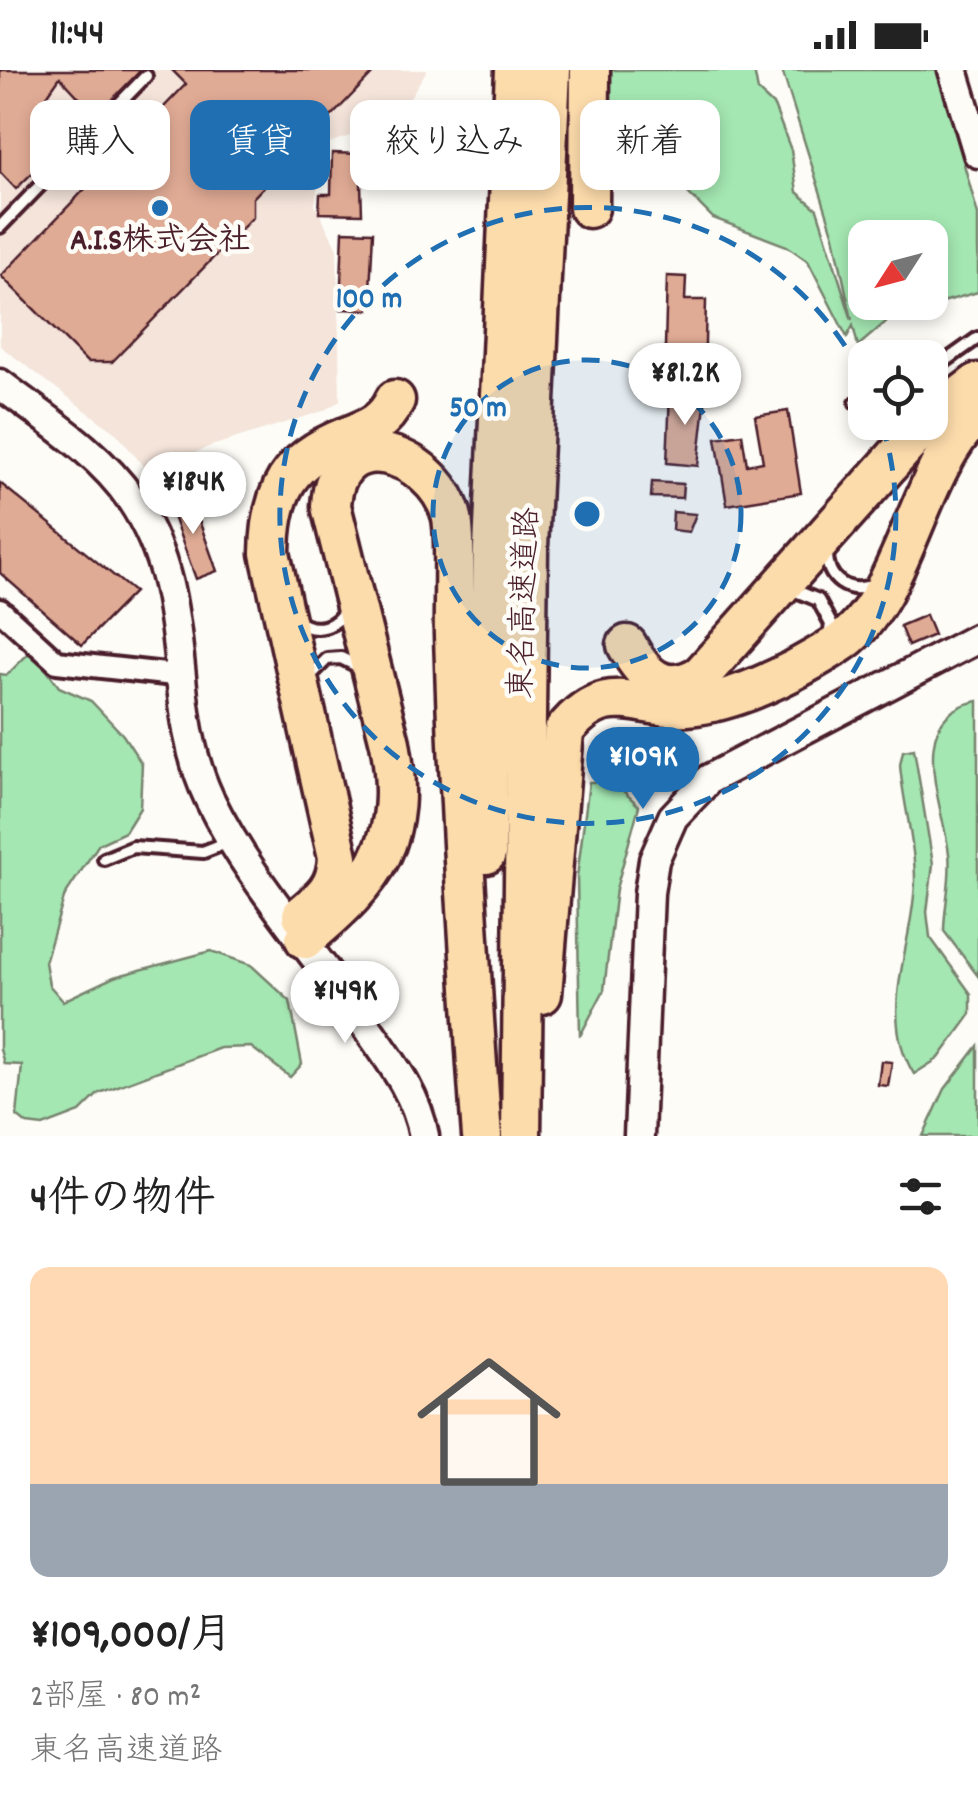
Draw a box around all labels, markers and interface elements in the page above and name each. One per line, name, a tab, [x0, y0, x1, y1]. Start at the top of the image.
text: 11:44	[50, 8, 105, 63]
chip: 購入	[30, 100, 170, 190]
chip: 賃貸	[190, 100, 330, 190]
chip: 絞り込み	[350, 100, 560, 190]
chip: 新着	[580, 100, 720, 190]
marker: A.I.S株式会社	[149, 197, 171, 219]
place label: A.I.S株式会社	[70, 220, 250, 266]
north arrow	[848, 220, 948, 320]
map controls	[848, 220, 948, 440]
text: 100 m	[336, 280, 402, 323]
button: locate	[848, 340, 948, 440]
pin: ¥81.2K	[604, 343, 766, 428]
text: ¥81.2K	[650, 352, 720, 398]
text: 50 m	[449, 389, 507, 432]
pin: ¥184K	[123, 452, 263, 537]
text: ¥184K	[161, 461, 225, 507]
centre of rings	[569, 496, 605, 532]
street label: 東名高速道路	[501, 506, 553, 700]
pin: ¥109K	[573, 727, 713, 812]
text: ¥109K	[608, 736, 678, 782]
pin: ¥149K	[275, 961, 415, 1046]
text: ¥149K	[312, 970, 378, 1016]
icon: filters	[893, 1169, 948, 1224]
text: 4件の物件	[30, 1172, 215, 1232]
icon: home	[399, 1332, 579, 1512]
text: ¥109,000/月	[30, 1608, 232, 1668]
text: 2部屋 · 80 m²	[30, 1676, 201, 1722]
text: 東名高速道路	[30, 1730, 222, 1776]

